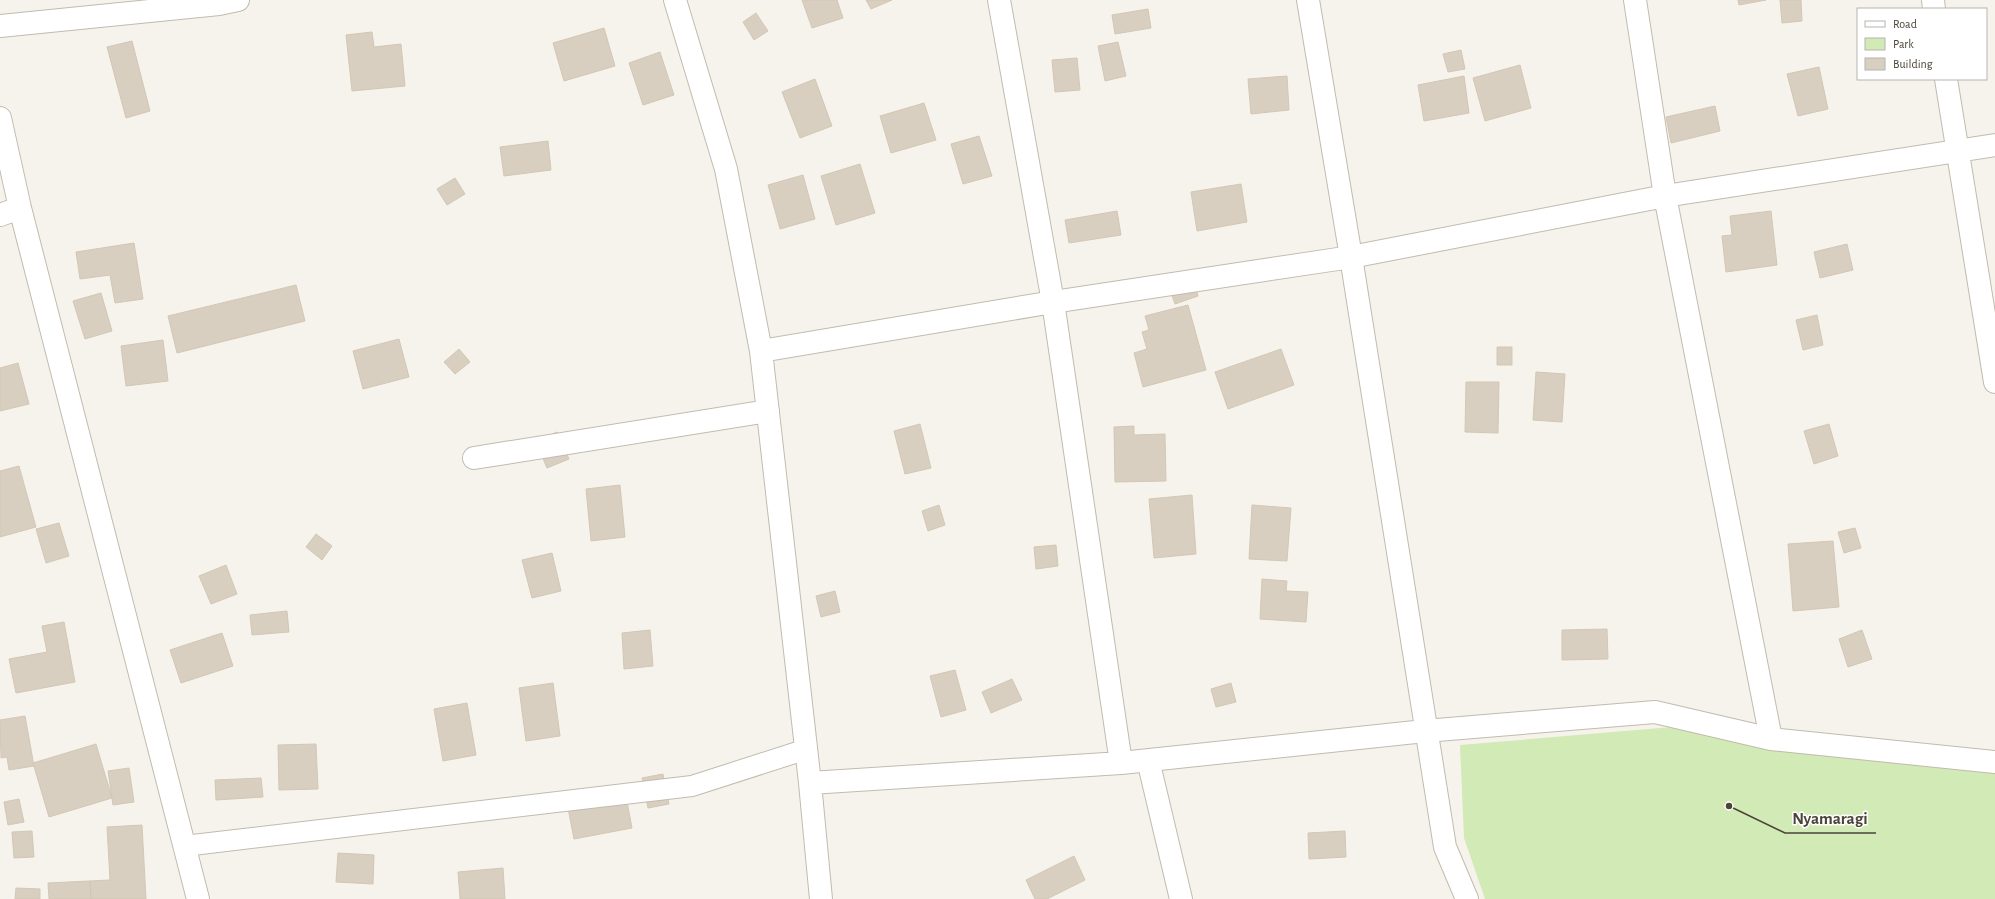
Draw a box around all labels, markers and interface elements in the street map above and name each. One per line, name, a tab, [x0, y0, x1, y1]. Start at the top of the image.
legend	[1857, 8, 1987, 80]
text: Road	[1893, 18, 1917, 30]
text: Park	[1893, 38, 1914, 50]
text: Building	[1893, 58, 1933, 70]
callout: Nyamaragi	[1785, 804, 1876, 833]
text: Nyamaragi	[1792, 810, 1868, 828]

